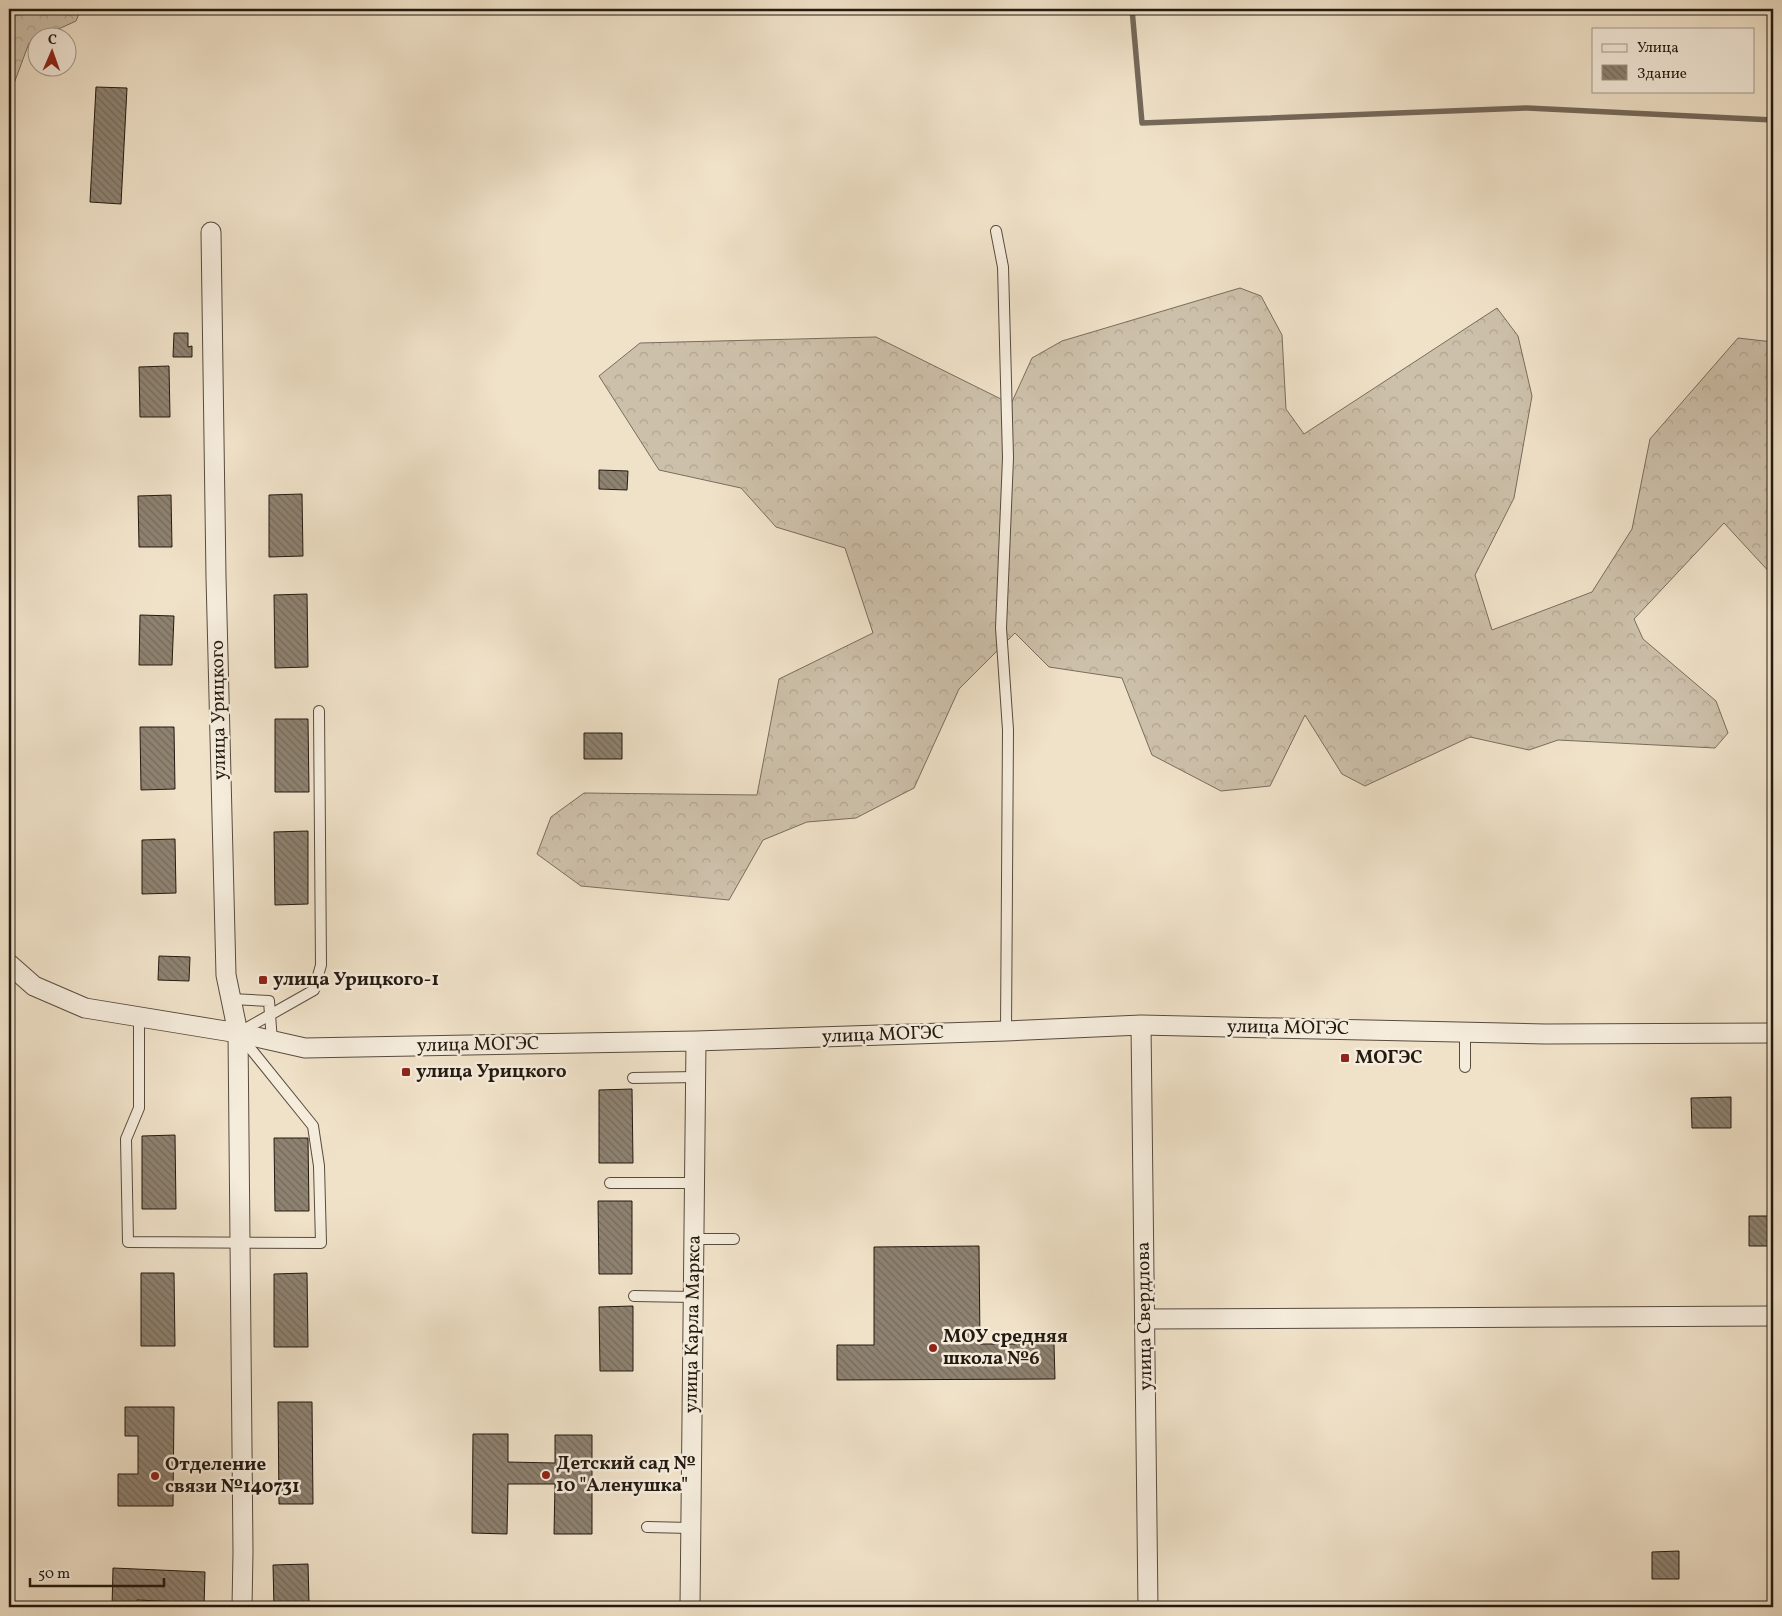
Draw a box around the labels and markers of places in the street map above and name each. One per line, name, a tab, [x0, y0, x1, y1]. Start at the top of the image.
place label: улица Урицкого-1	[273, 967, 439, 993]
marker: улица Урицкого-1	[257, 974, 269, 986]
place label: МОГЭС	[1355, 1045, 1423, 1071]
marker: МОГЭС	[1339, 1052, 1351, 1064]
place label: улица Урицкого	[416, 1059, 567, 1085]
marker: улица Урицкого	[400, 1066, 412, 1078]
place label: МОУ средняя школа №6	[943, 1324, 1068, 1372]
marker: МОУ средняя школа №6	[927, 1342, 939, 1354]
place label: Детский сад № 10 "Аленушка"	[556, 1451, 696, 1499]
place label: Отделение связи №140731	[165, 1452, 300, 1500]
marker: Детский сад № 10 "Аленушка"	[540, 1469, 552, 1481]
marker: Отделение связи №140731	[149, 1470, 161, 1482]

